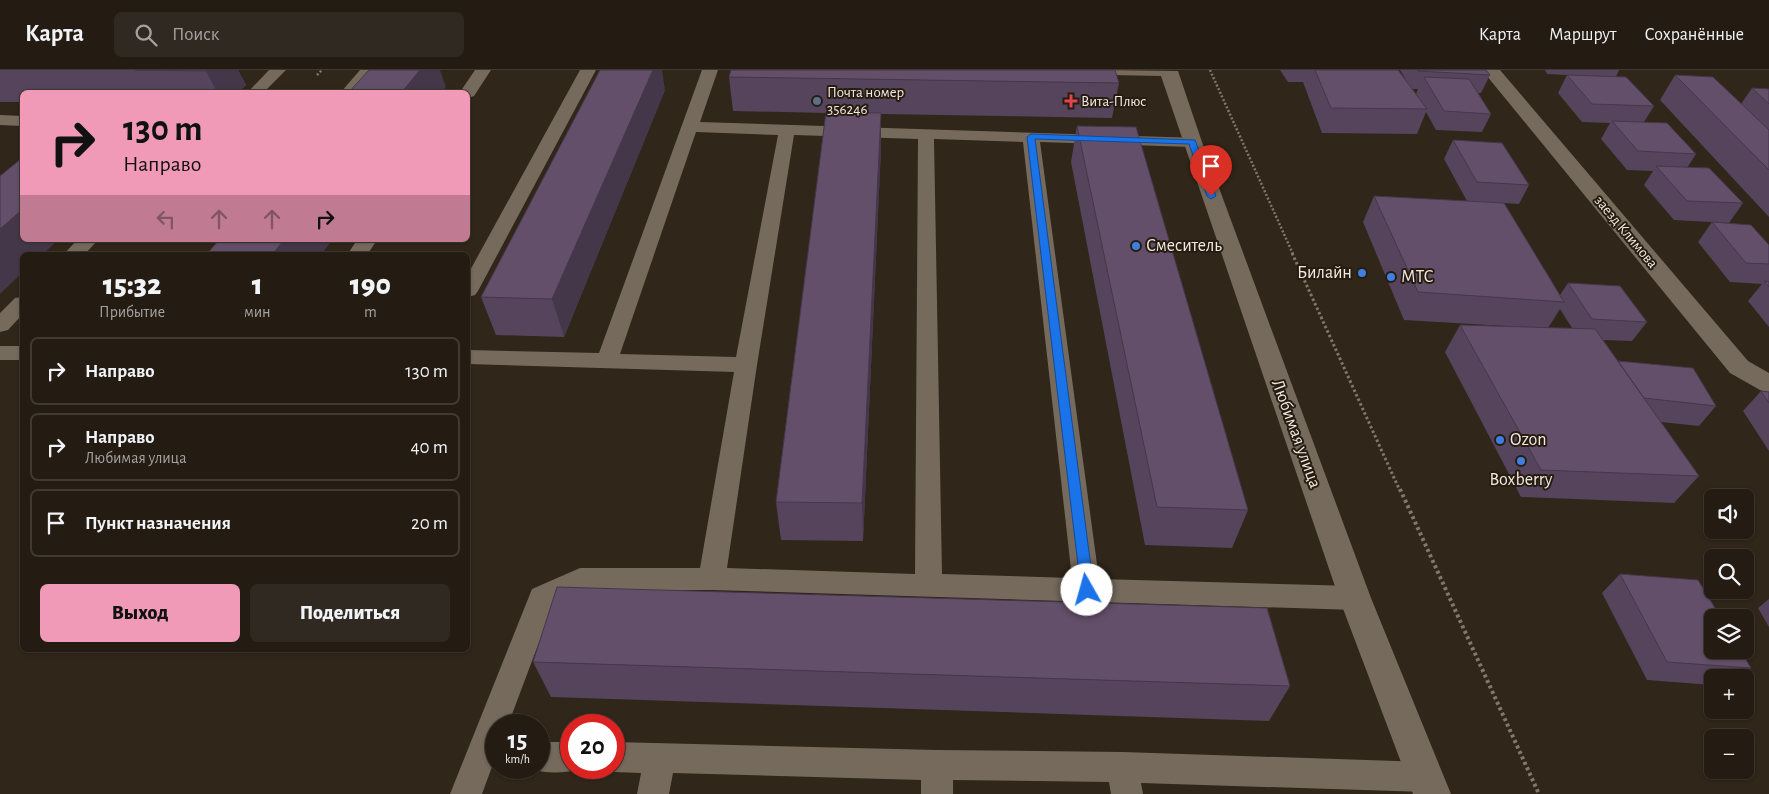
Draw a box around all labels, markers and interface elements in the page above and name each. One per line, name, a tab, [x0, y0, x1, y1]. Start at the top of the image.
search box	[114, 12, 464, 57]
icon: search	[132, 21, 160, 49]
text: Карта	[25, 22, 84, 46]
text: Поиск	[172, 25, 219, 44]
text: Карта	[1479, 26, 1521, 44]
text: Маршрут	[1549, 26, 1617, 44]
text: Сохранённые	[1645, 26, 1744, 44]
place label: Почта номер 356246	[827, 85, 905, 117]
place label: Вита-Плюс	[1081, 94, 1146, 109]
marker: Почта номер 356246	[811, 95, 823, 107]
marker: Вита-Плюс	[1065, 95, 1077, 107]
icon: right	[40, 110, 105, 175]
text: 130 m	[123, 112, 202, 147]
pin	[1190, 145, 1232, 196]
icon: arrive	[1197, 152, 1225, 180]
text: Направо	[123, 153, 201, 175]
street label: заезд Климова	[1592, 193, 1661, 271]
icon: left	[152, 205, 180, 233]
icon: ahead	[205, 205, 233, 233]
icon: ahead	[258, 205, 286, 233]
icon: right	[311, 205, 339, 233]
place label: Смеситель	[1146, 237, 1222, 255]
marker: Смеситель	[1130, 240, 1142, 252]
place label: Билайн	[1297, 264, 1352, 282]
marker: Билайн	[1356, 267, 1368, 279]
place label: МТС	[1401, 268, 1434, 286]
text: 15:32	[103, 270, 161, 300]
text: 1	[252, 270, 263, 300]
text: 190	[350, 270, 391, 300]
marker: МТС	[1385, 271, 1397, 283]
text: Прибытие	[99, 304, 165, 320]
text: мин	[244, 304, 271, 320]
text: m	[364, 304, 377, 320]
icon: right	[42, 357, 70, 385]
text: Направо	[85, 362, 155, 381]
text: 130 m	[405, 362, 448, 381]
street label: Любимая улица	[1268, 377, 1325, 491]
text: Направо	[85, 428, 155, 447]
place label: Ozon	[1510, 431, 1547, 449]
icon: right	[42, 433, 70, 461]
marker: Ozon	[1494, 434, 1506, 446]
text: 40 m	[410, 438, 448, 457]
text: Любимая улица	[85, 450, 187, 466]
marker: Boxberry	[1515, 455, 1527, 467]
place label: Boxberry	[1490, 471, 1553, 489]
map controls	[1704, 489, 1754, 779]
button: sound	[1704, 489, 1754, 539]
icon: arrive	[42, 509, 70, 537]
text: Пункт назначения	[85, 514, 231, 533]
text: 20 m	[411, 514, 448, 533]
button: search	[1704, 549, 1754, 599]
position arrow	[1060, 563, 1112, 615]
button: Выход	[40, 584, 240, 642]
button: Поделиться	[250, 584, 450, 642]
button: layers	[1704, 609, 1754, 659]
button: +	[1704, 669, 1754, 719]
speed limit sign: 20	[560, 714, 625, 779]
text: 15	[508, 728, 527, 753]
button: −	[1704, 729, 1754, 779]
text: km/h	[505, 753, 530, 765]

